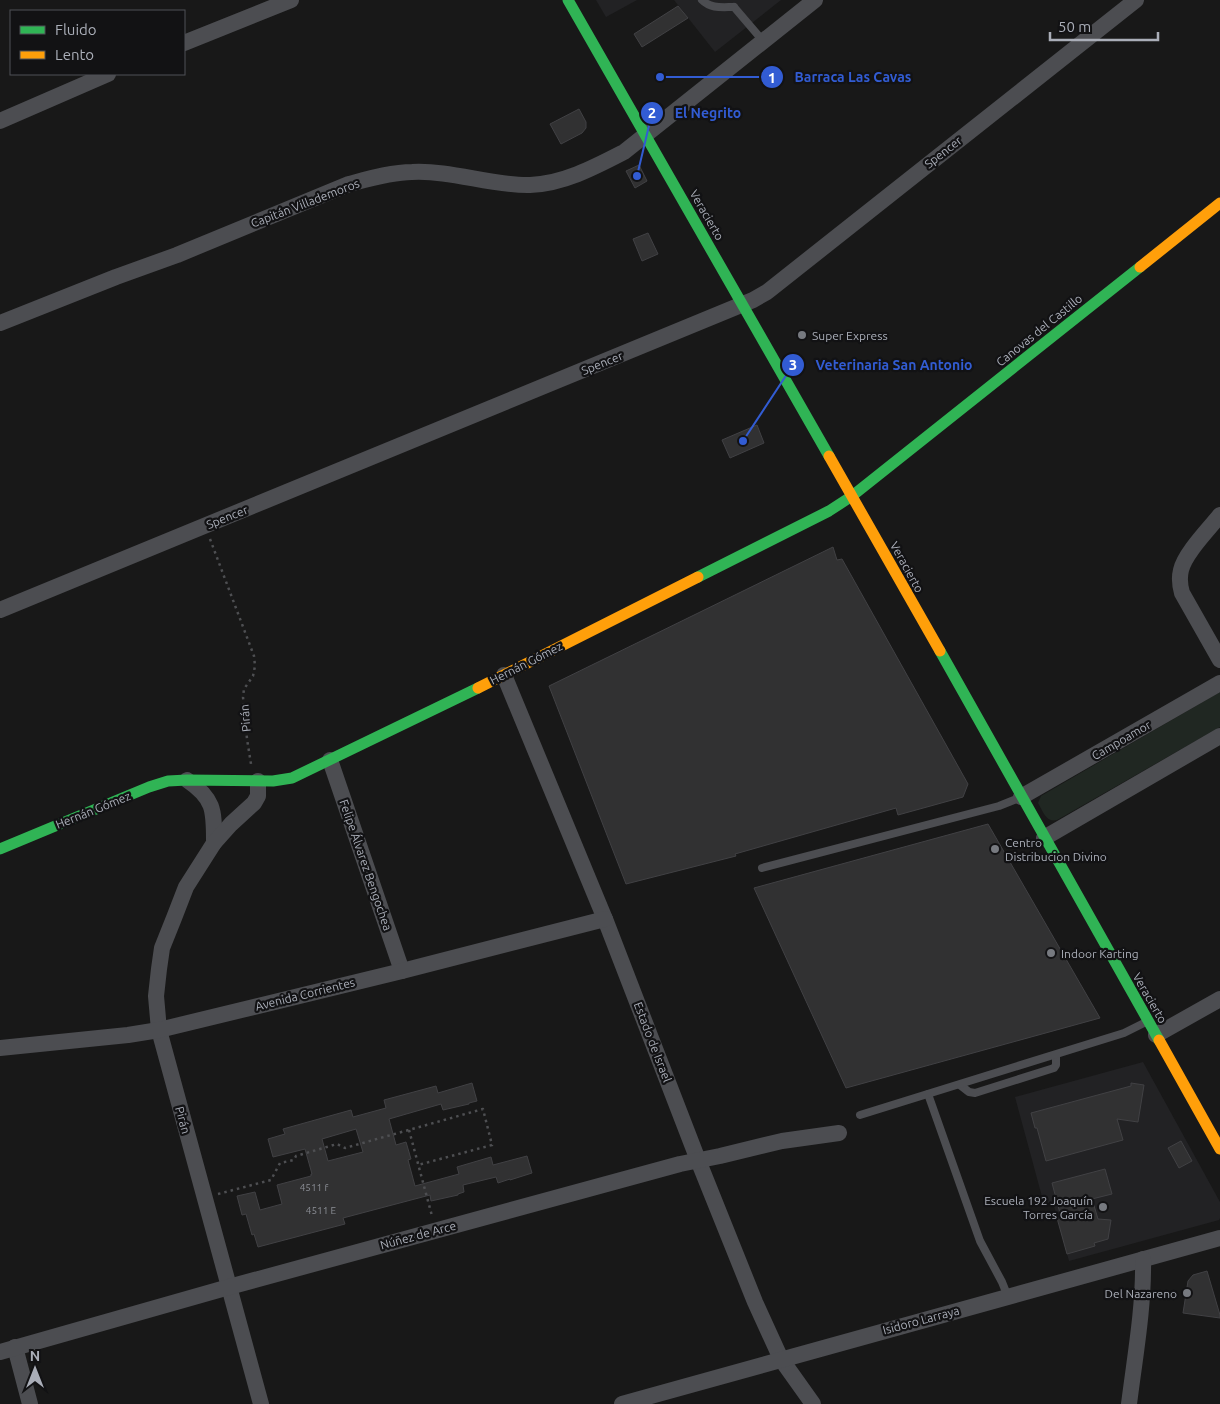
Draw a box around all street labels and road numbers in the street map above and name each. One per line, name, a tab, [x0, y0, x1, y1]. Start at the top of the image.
street label: Spencer	[922, 133, 964, 171]
street label: Capitán Villademoros	[249, 176, 361, 230]
street label: Veracierto	[687, 188, 727, 242]
street label: Canovas del Castillo	[993, 291, 1085, 369]
street label: Spencer	[579, 349, 625, 377]
street label: Spencer	[204, 503, 250, 531]
street label: Veracierto	[888, 539, 926, 595]
street label: Hernán Gómez	[488, 639, 565, 687]
street label: Pirán	[237, 704, 253, 732]
street label: Campoamor	[1089, 718, 1153, 762]
street label: Hernán Gómez	[54, 789, 133, 831]
street label: Felipe Álvarez Bengochea	[337, 798, 395, 932]
street label: Veracierto	[1130, 971, 1170, 1025]
street label: Avenida Corrientes	[254, 975, 356, 1013]
street label: Estado de Israel	[632, 1000, 674, 1084]
street label: Pirán	[173, 1105, 193, 1135]
street label: Núñez de Arce	[379, 1219, 457, 1251]
street label: Isidoro Larraya	[881, 1303, 961, 1337]

